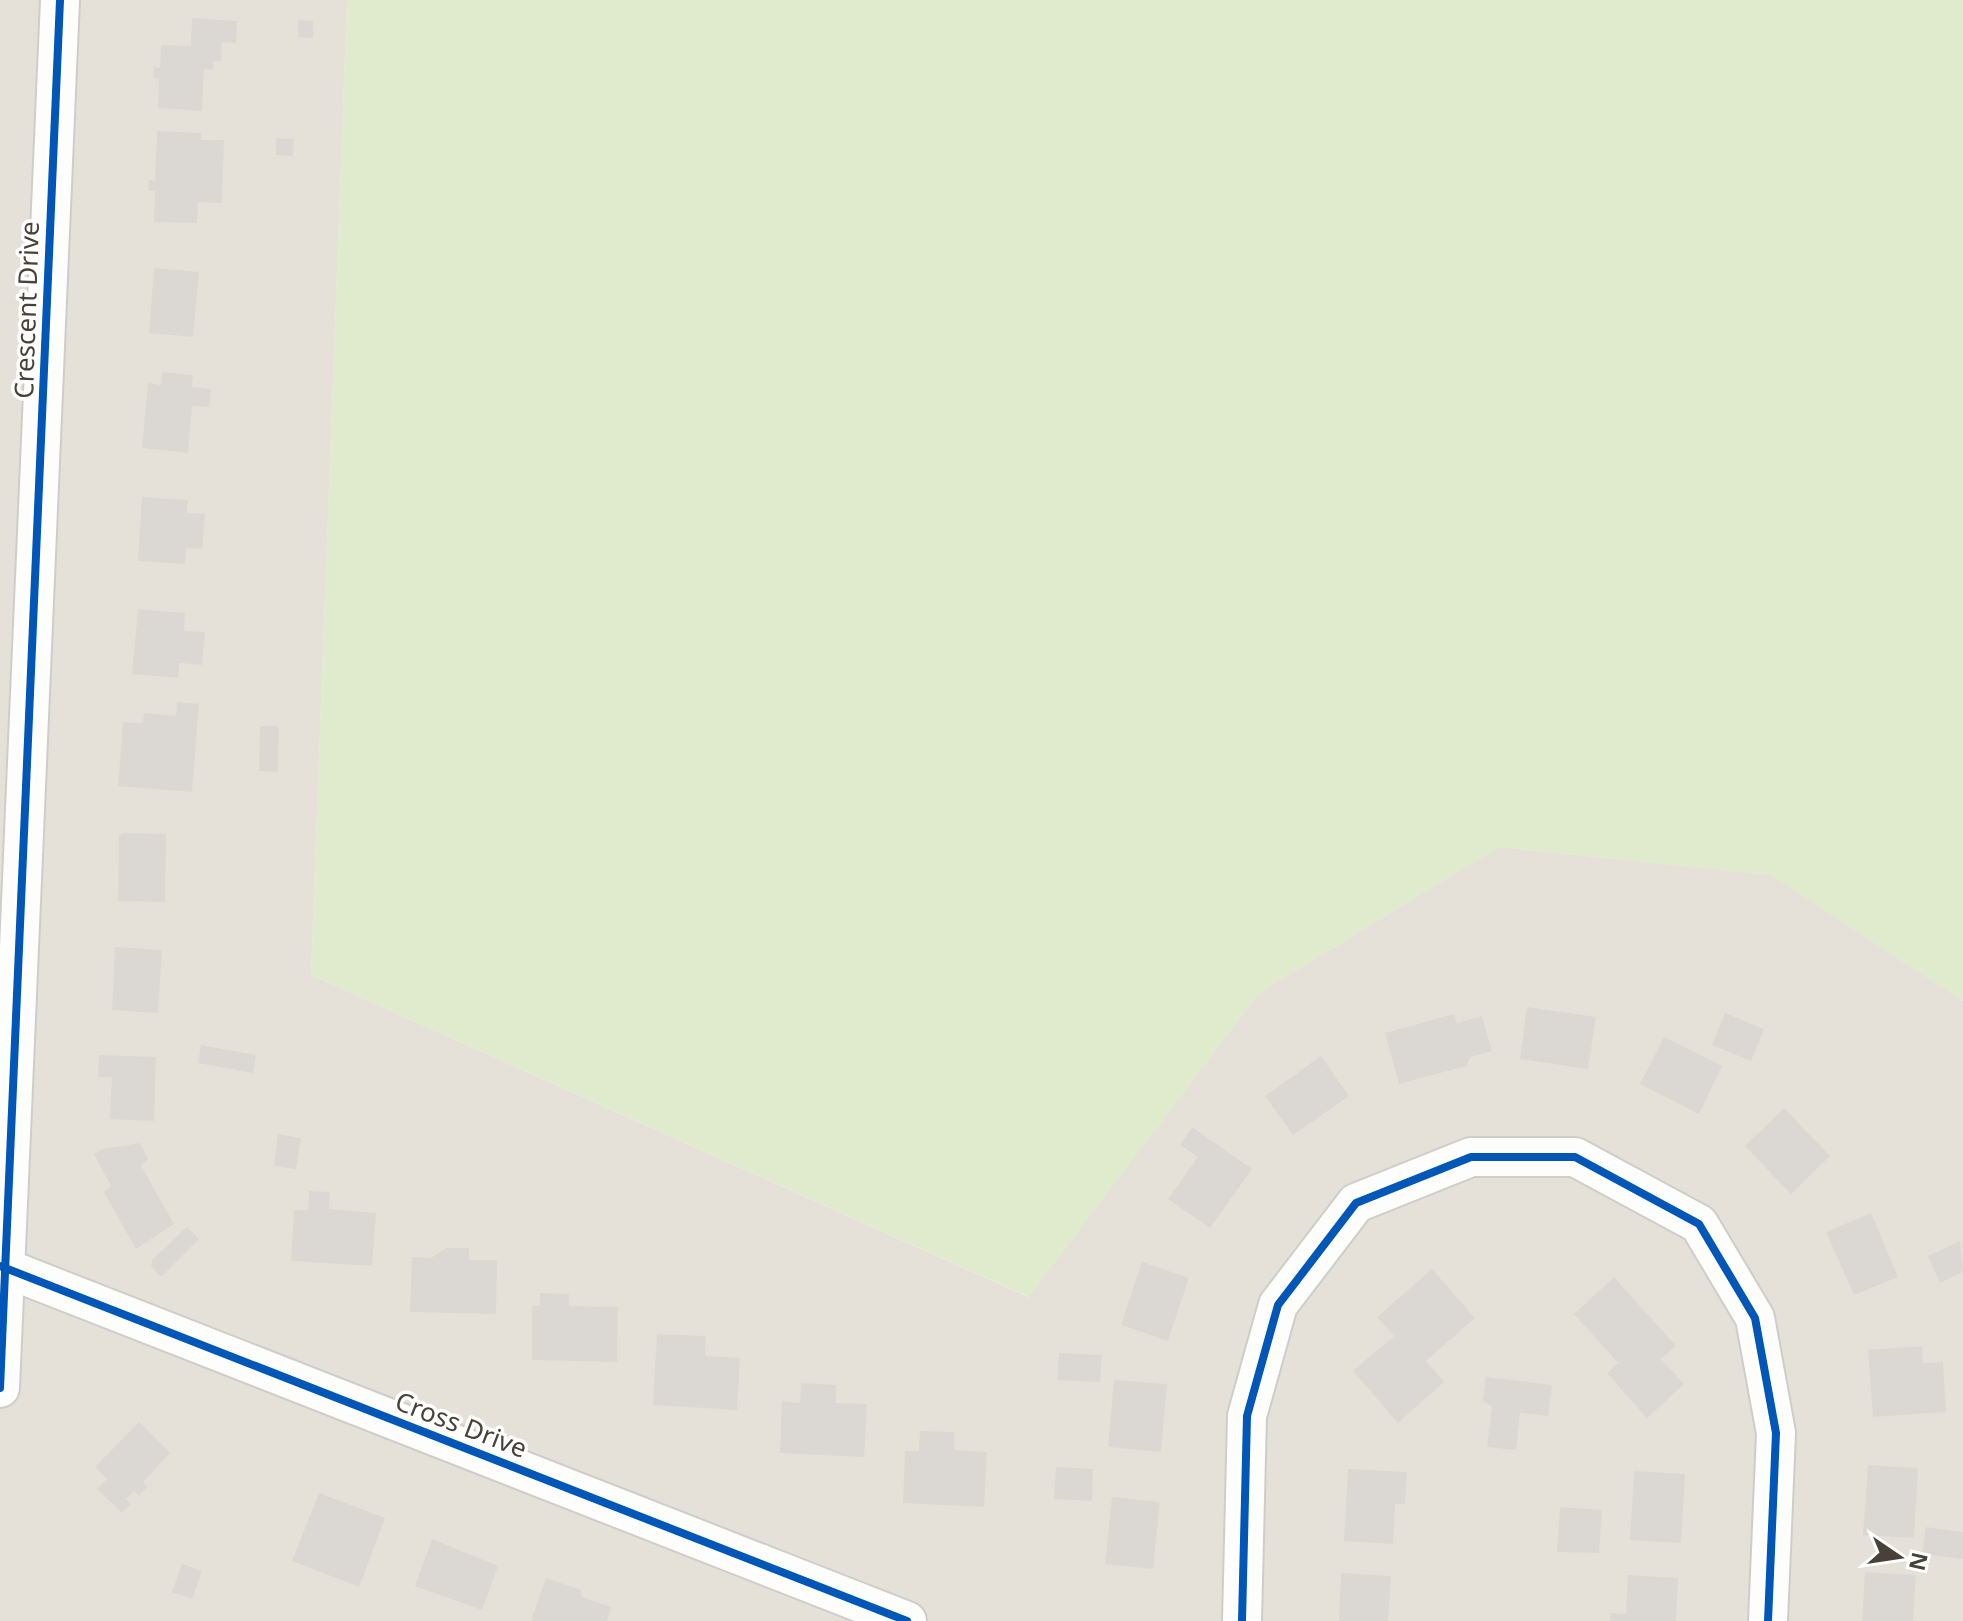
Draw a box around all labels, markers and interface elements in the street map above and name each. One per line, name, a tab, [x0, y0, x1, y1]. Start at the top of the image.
street label: Crescent Drive	[5, 221, 47, 399]
street label: Cross Drive	[390, 1382, 532, 1466]
north arrow	[1859, 1517, 1939, 1597]
text: N	[1903, 1550, 1936, 1574]

